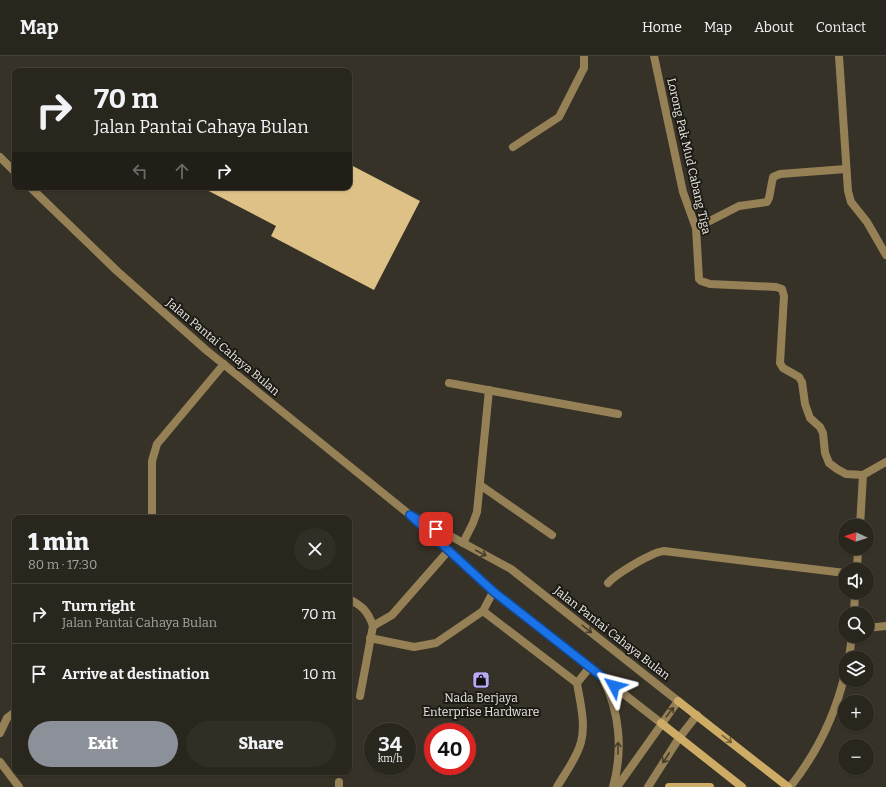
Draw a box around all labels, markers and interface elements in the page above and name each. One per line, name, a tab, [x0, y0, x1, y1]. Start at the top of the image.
text: Map	[20, 16, 59, 39]
text: Home	[642, 19, 682, 36]
text: Map	[704, 19, 732, 36]
text: About	[754, 19, 794, 36]
text: Contact	[816, 19, 866, 36]
street label: Lorong Pak Mud Cabang Tiga	[664, 76, 714, 236]
text: 70 m	[94, 82, 158, 115]
icon: right	[28, 84, 80, 136]
text: Jalan Pantai Cahaya Bulan	[94, 116, 309, 138]
icon: left	[129, 160, 151, 182]
icon: ahead	[171, 160, 193, 182]
icon: right	[213, 160, 235, 182]
street label: Jalan Pantai Cahaya Bulan	[163, 295, 283, 399]
pin	[419, 512, 453, 546]
icon: arrive	[425, 518, 447, 540]
north arrow	[838, 519, 874, 555]
map controls	[838, 519, 874, 775]
text: 1 min	[28, 528, 89, 556]
button: close	[294, 528, 336, 570]
one-way arrow	[475, 550, 487, 557]
text: 80 m · 17:30	[28, 557, 97, 572]
button: sound	[838, 563, 874, 599]
street label: Jalan Pantai Cahaya Bulan	[550, 583, 673, 683]
text: Turn right	[62, 597, 135, 615]
icon: right	[28, 603, 50, 625]
text: 70 m	[302, 605, 336, 623]
button: search	[838, 607, 874, 643]
text: Jalan Pantai Cahaya Bulan	[62, 615, 217, 630]
one-way arrow	[581, 624, 592, 633]
button: layers	[838, 651, 874, 687]
icon: arrive	[28, 663, 50, 685]
text: Arrive at destination	[62, 665, 209, 683]
text: 10 m	[303, 665, 336, 683]
position arrow	[593, 665, 635, 707]
shop icon: Nada Berjaya Enterprise Hardware	[471, 670, 491, 690]
place label: Nada Berjaya Enterprise Hardware	[423, 691, 539, 719]
button: +	[838, 695, 874, 731]
one-way arrow	[665, 707, 674, 718]
button: Exit	[28, 721, 178, 767]
button: Share	[186, 721, 336, 767]
speed limit sign: 40	[424, 723, 476, 775]
text: 34	[378, 732, 402, 756]
one-way arrow	[722, 735, 733, 744]
button: −	[838, 739, 874, 775]
one-way arrow	[614, 742, 622, 755]
one-way arrow	[662, 752, 670, 763]
text: km/h	[378, 753, 402, 765]

